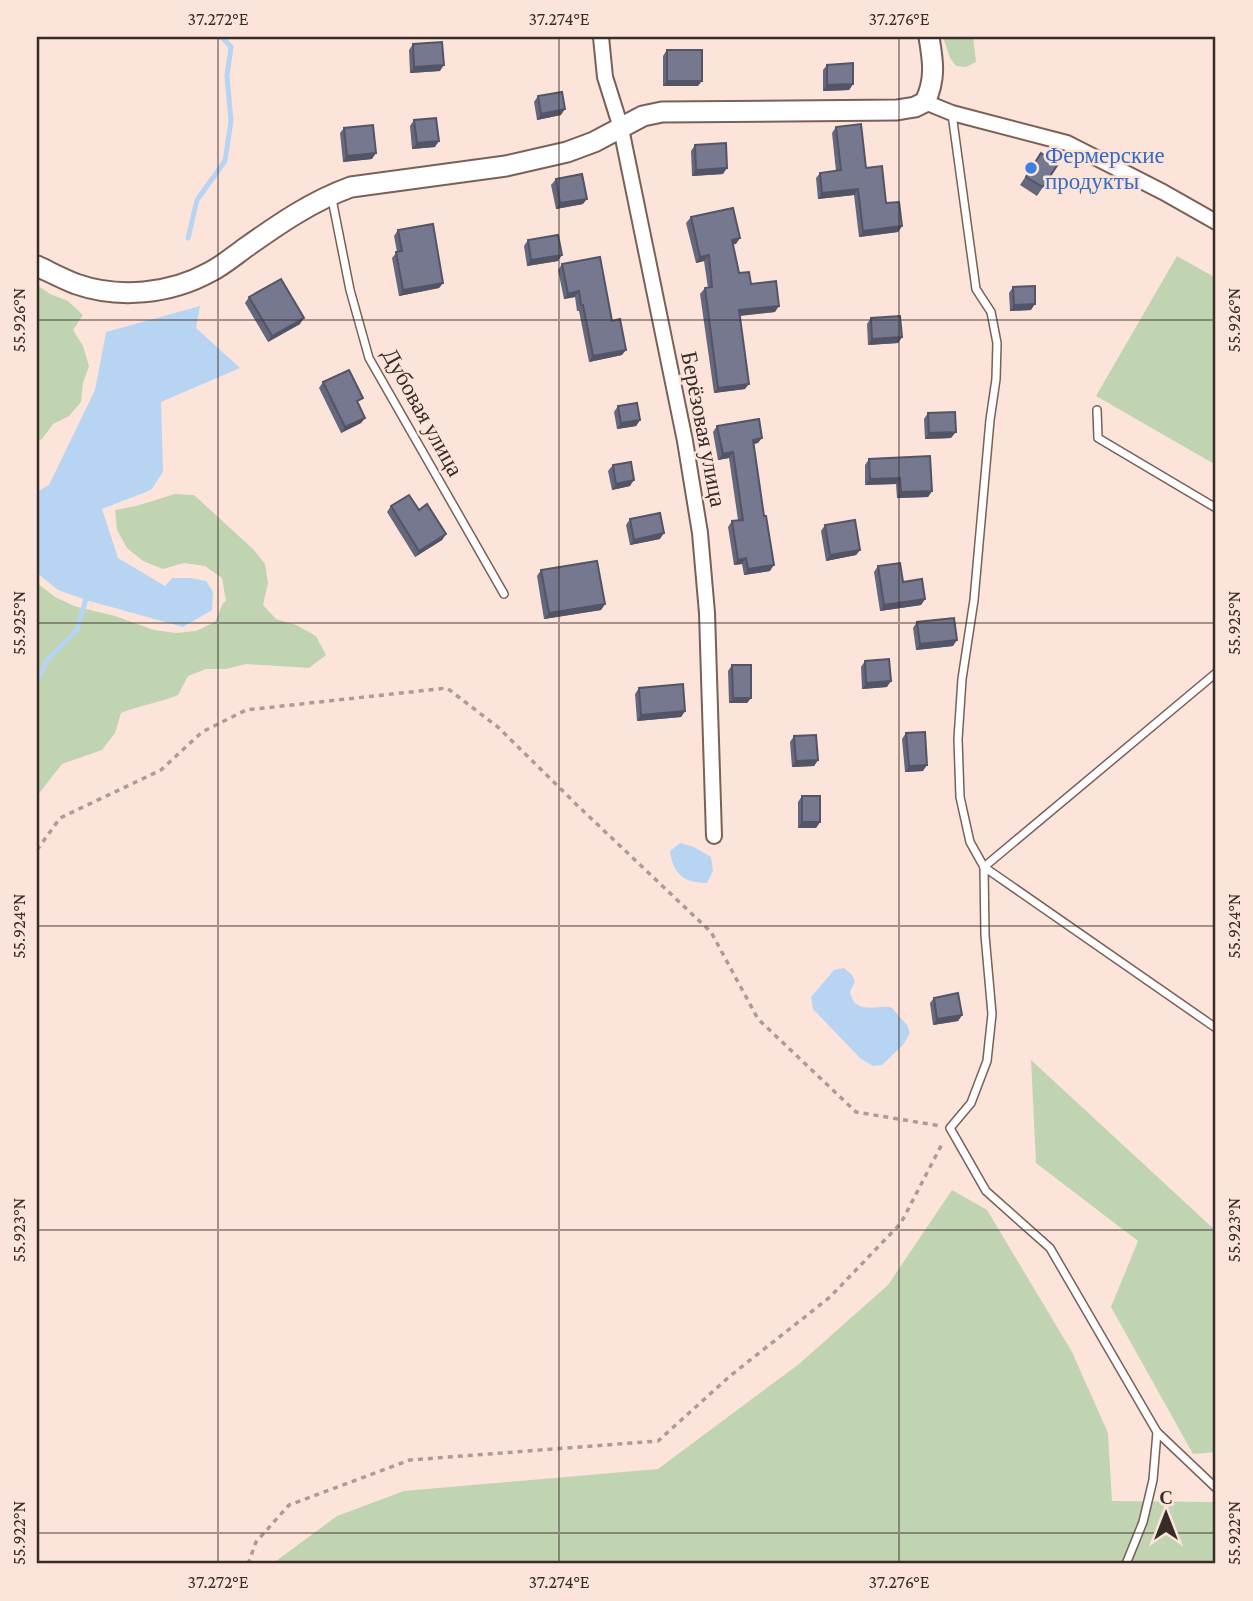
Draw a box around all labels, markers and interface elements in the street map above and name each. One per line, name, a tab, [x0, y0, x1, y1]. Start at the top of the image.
text: 37.272°E	[188, 9, 249, 29]
text: 37.274°E	[528, 9, 590, 29]
text: 37.276°E	[869, 9, 930, 29]
place label: Фермерские продукты	[1045, 142, 1165, 194]
marker: Фермерские продукты	[1023, 160, 1039, 176]
text: 55.926°N	[9, 287, 29, 352]
text: 55.926°N	[1224, 287, 1244, 352]
street label: Дубовая улица	[377, 343, 469, 481]
street label: Берёзовая улица	[676, 349, 732, 509]
text: 55.925°N	[9, 590, 29, 655]
text: 55.925°N	[1224, 590, 1244, 655]
text: 55.924°N	[9, 893, 29, 959]
text: 55.924°N	[1224, 893, 1244, 959]
text: 55.923°N	[9, 1197, 29, 1262]
text: 55.923°N	[1224, 1197, 1244, 1262]
north arrow	[1130, 1478, 1200, 1548]
text: С	[1159, 1487, 1173, 1508]
text: 55.922°N	[9, 1501, 29, 1565]
text: 55.922°N	[1224, 1501, 1244, 1565]
text: 37.272°E	[188, 1572, 249, 1592]
text: 37.274°E	[528, 1572, 590, 1592]
text: 37.276°E	[869, 1572, 930, 1592]

